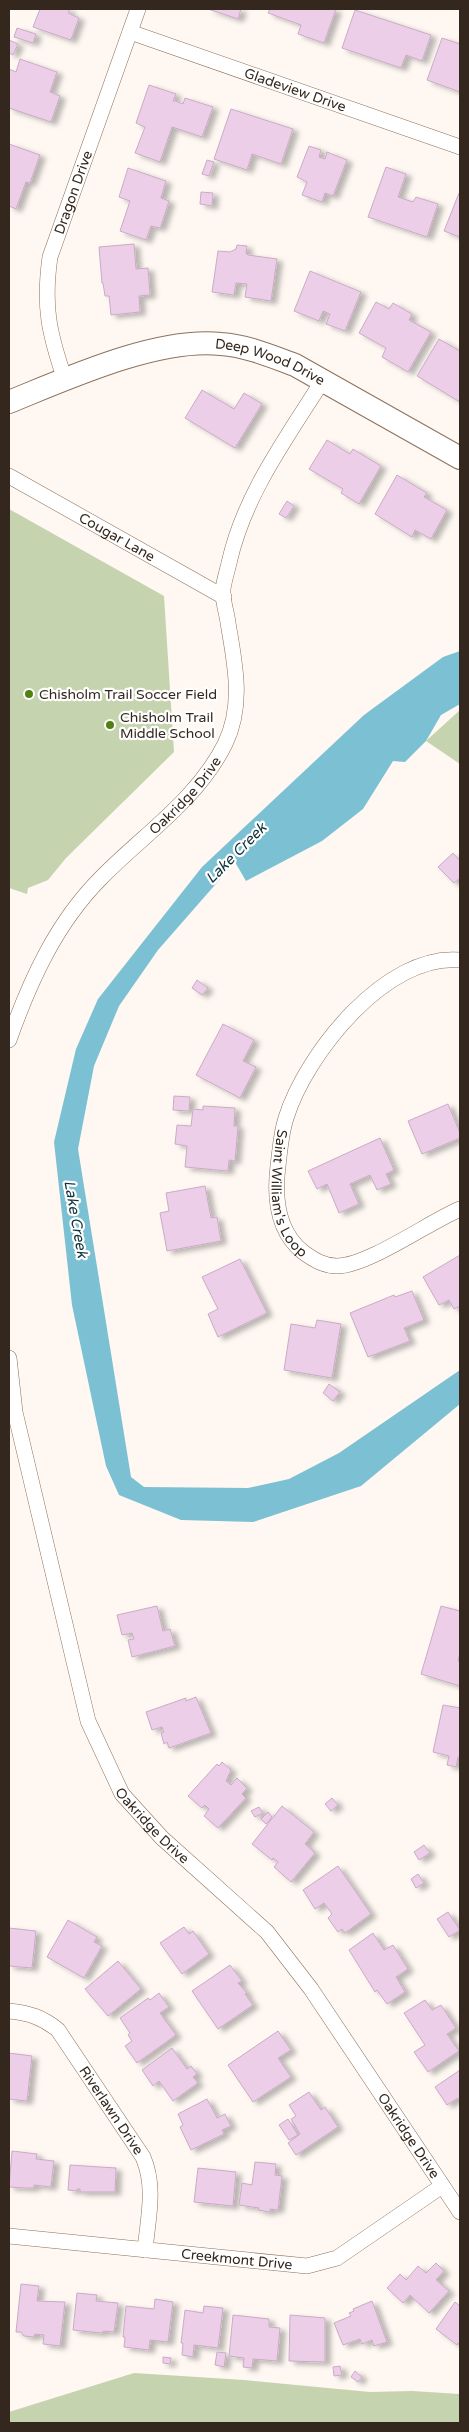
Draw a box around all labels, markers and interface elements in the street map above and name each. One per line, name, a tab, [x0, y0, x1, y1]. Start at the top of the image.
street label: Gladeview Drive	[242, 64, 348, 116]
street label: Dragon Drive	[51, 148, 96, 237]
street label: Deep Wood Drive	[214, 335, 328, 389]
street label: Cougar Lane	[76, 509, 158, 565]
place label: Chisholm Trail Soccer Field	[39, 686, 217, 703]
marker: Chisholm Trail Soccer Field	[23, 688, 35, 700]
place label: Chisholm Trail Middle School	[120, 709, 215, 742]
marker: Chisholm Trail Middle School	[104, 719, 116, 731]
street label: Oakridge Drive	[146, 753, 225, 838]
water label: Lake Creek	[202, 818, 271, 887]
street label: Saint William's Loop	[268, 1128, 311, 1261]
water label: Lake Creek	[60, 1179, 92, 1261]
street label: Oakridge Drive	[111, 1785, 193, 1867]
street label: Riverlawn Drive	[76, 2063, 147, 2158]
street label: Oakridge Drive	[374, 2090, 443, 2182]
street label: Creekmont Drive	[180, 2245, 293, 2273]

